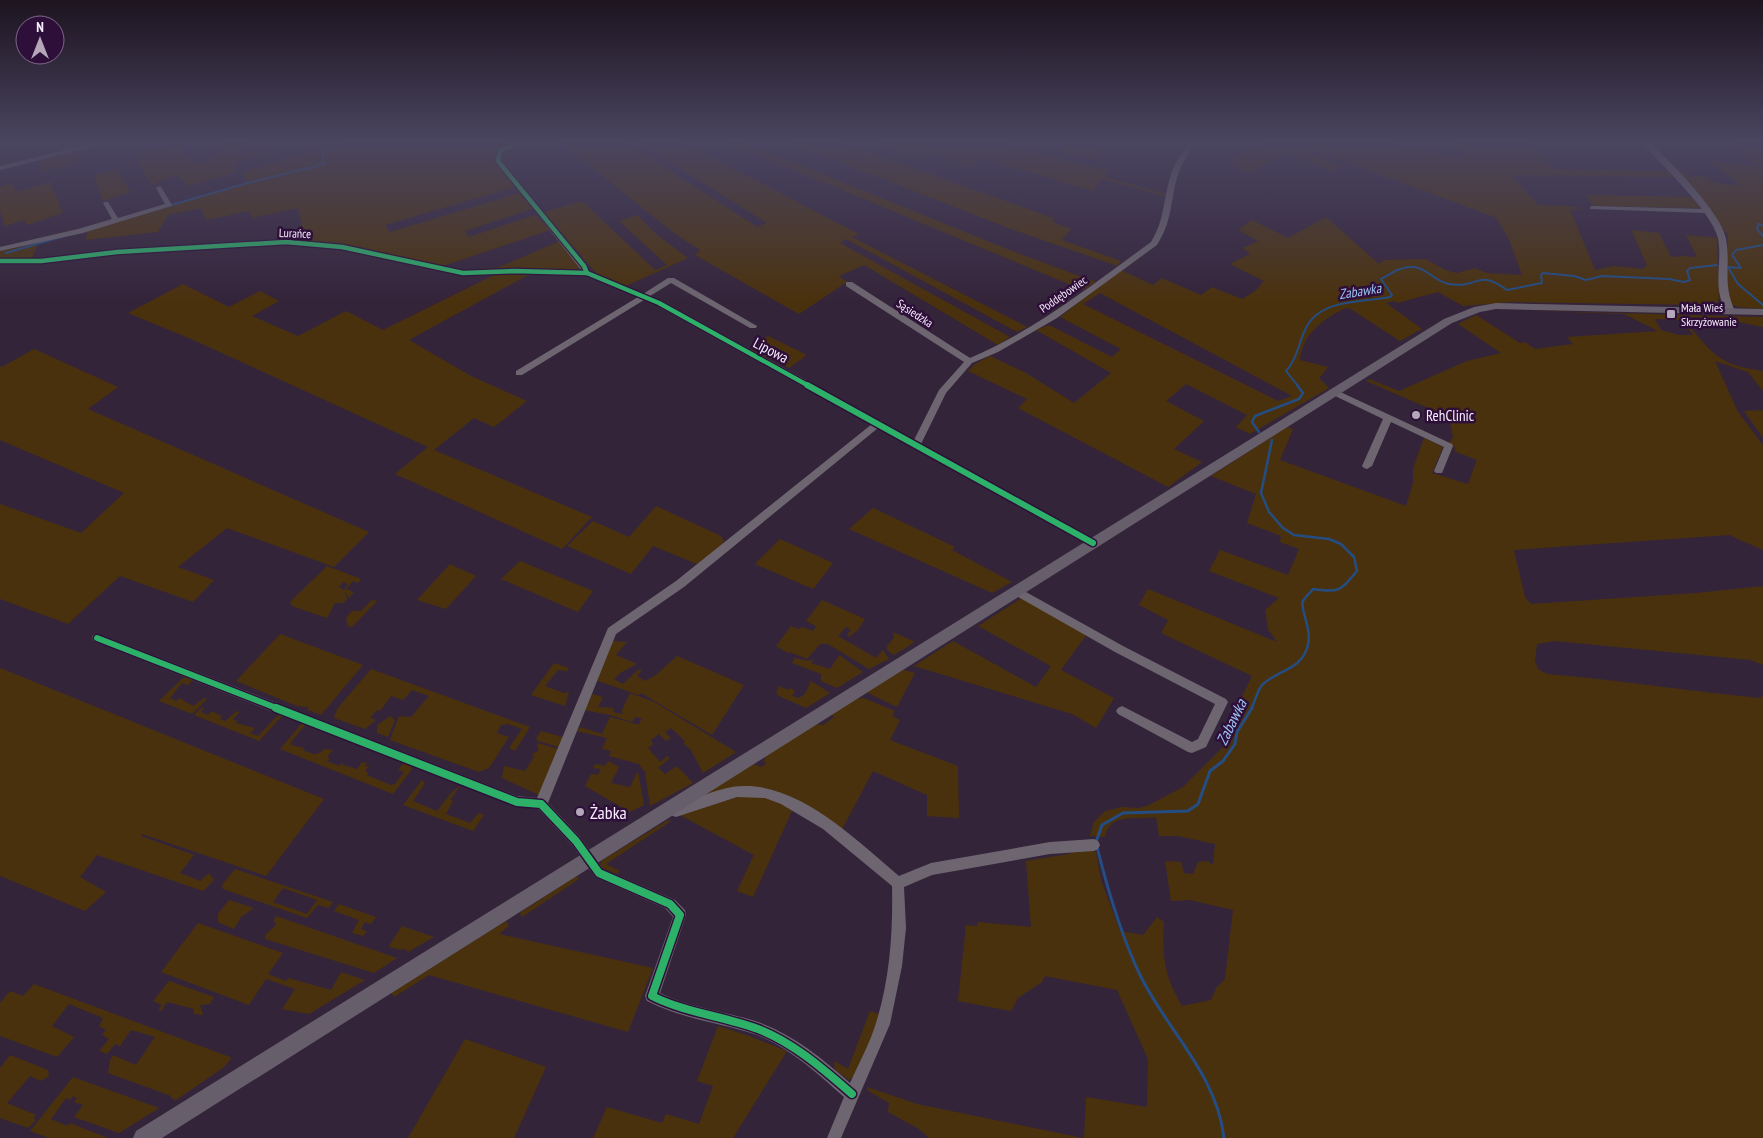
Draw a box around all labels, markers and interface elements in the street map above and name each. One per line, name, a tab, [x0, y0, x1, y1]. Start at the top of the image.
north arrow	[15, 15, 65, 65]
text: N	[36, 18, 44, 36]
street label: Lurańce	[279, 225, 311, 241]
street label: Poddębowiec	[1036, 272, 1090, 316]
water label: Zabawka	[1338, 279, 1384, 303]
street label: Sąsiedzka	[894, 296, 936, 330]
place label: Mała Wieś Skrzyżowanie	[1681, 300, 1737, 329]
marker: Mała Wieś Skrzyżowanie	[1665, 308, 1677, 320]
street label: Lipowa	[750, 333, 792, 367]
place label: RehClinic	[1426, 406, 1475, 425]
marker: RehClinic	[1410, 409, 1422, 421]
water label: Zabawka	[1211, 694, 1251, 748]
place label: Żabka	[590, 801, 627, 824]
marker: Żabka	[574, 806, 586, 818]

